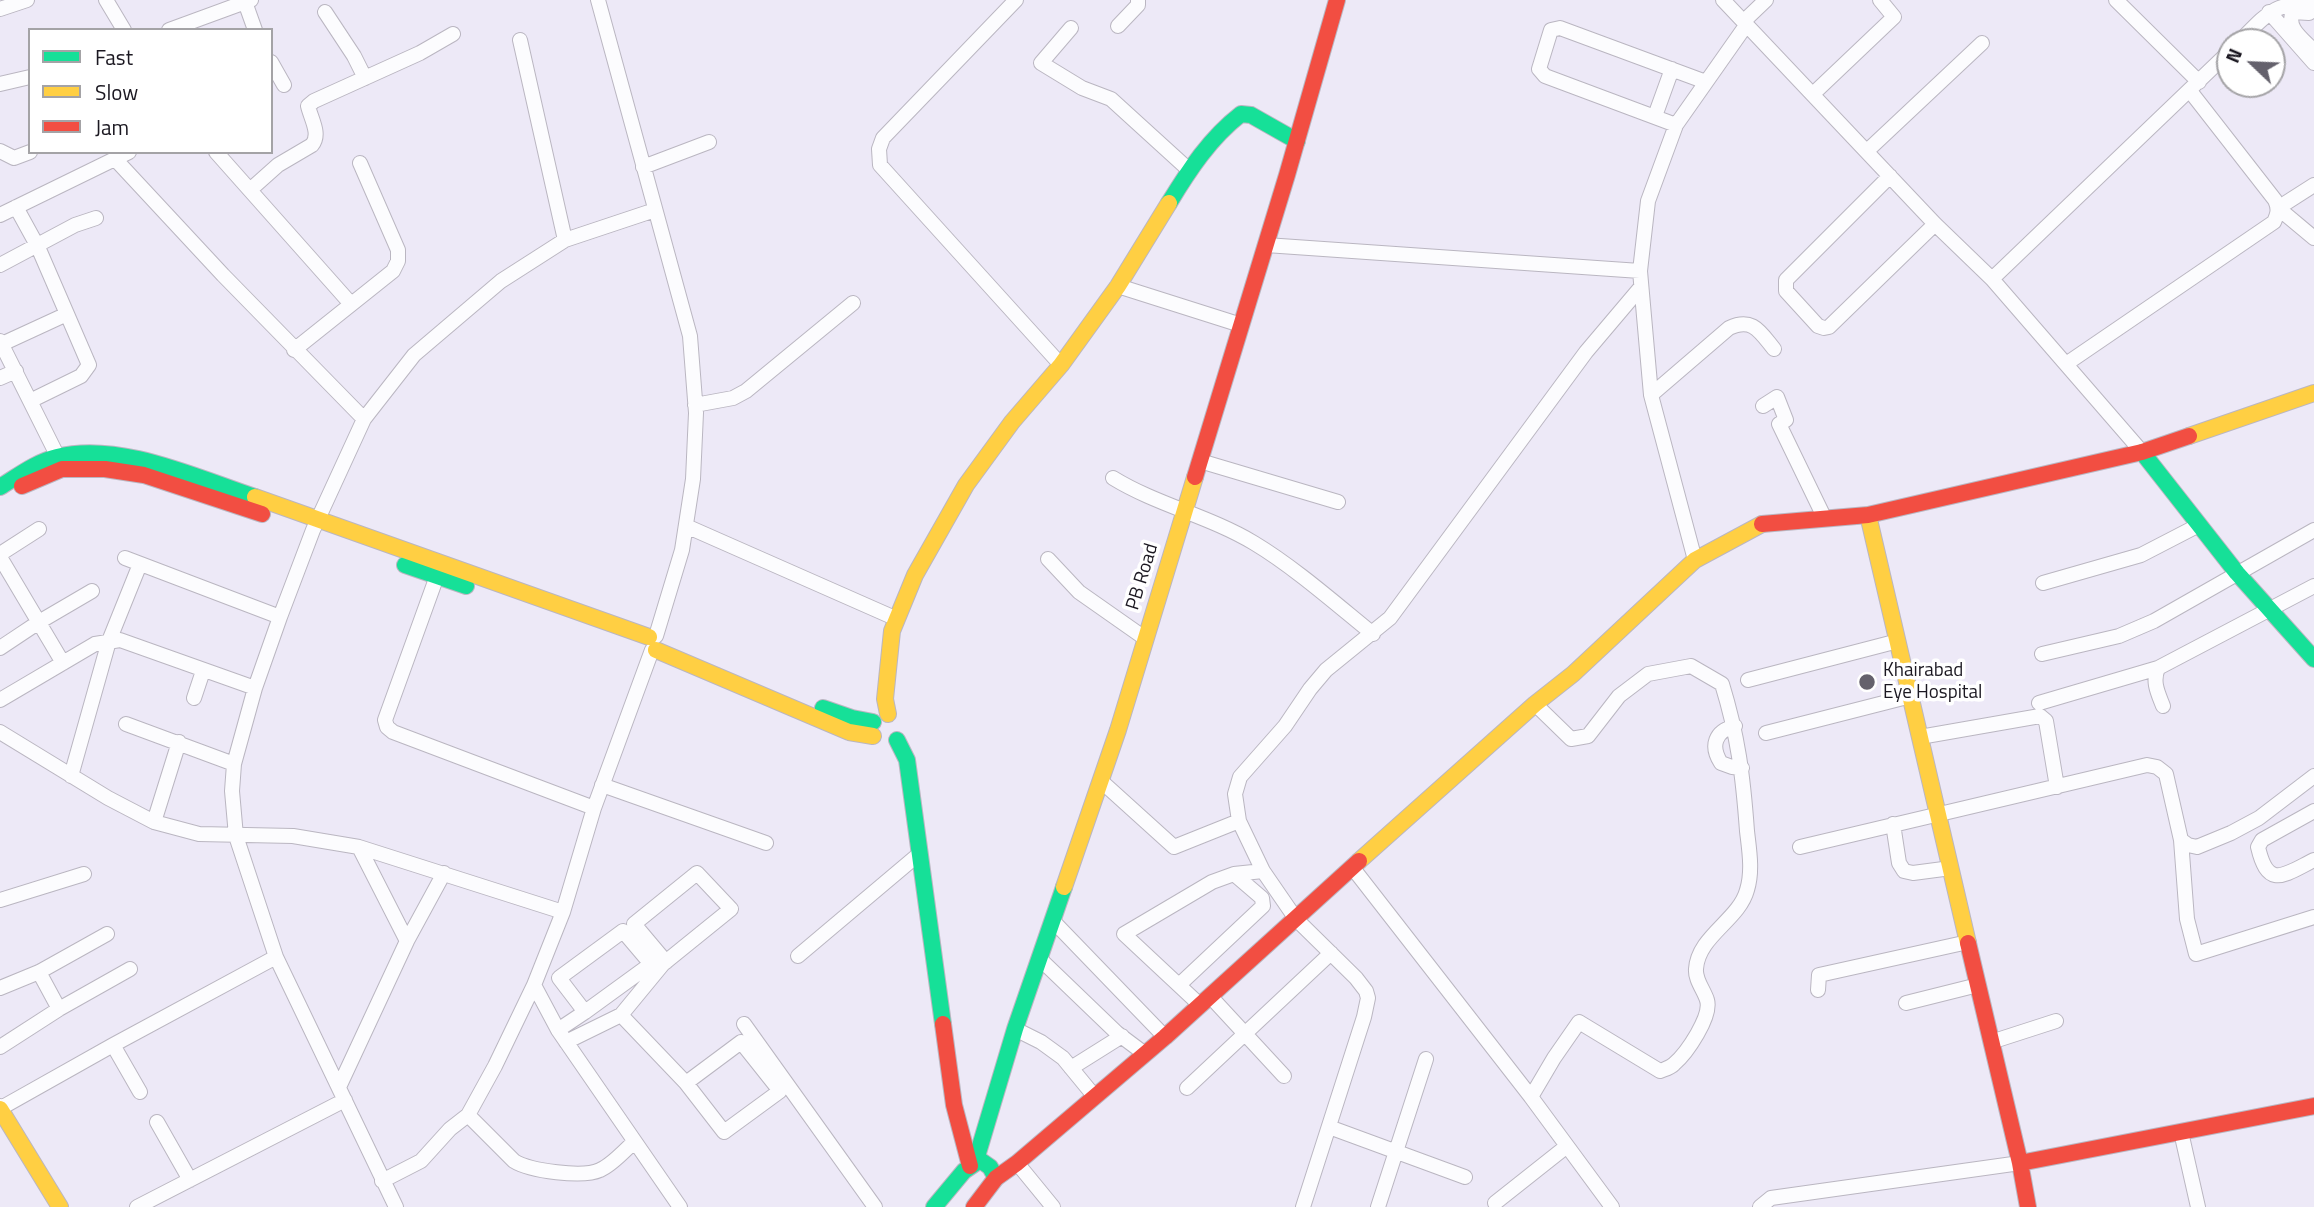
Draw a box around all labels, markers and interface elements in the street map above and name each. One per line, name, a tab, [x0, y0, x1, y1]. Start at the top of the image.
legend	[28, 28, 273, 154]
north arrow	[2216, 28, 2286, 98]
text: Fast	[95, 41, 133, 73]
text: N	[2217, 44, 2249, 67]
text: Slow	[95, 76, 138, 108]
text: Jam	[95, 111, 129, 143]
street label: PB Road	[1122, 541, 1164, 613]
place label: Khairabad Eye Hospital	[1883, 660, 1982, 704]
marker: Khairabad Eye Hospital	[1857, 672, 1877, 692]

